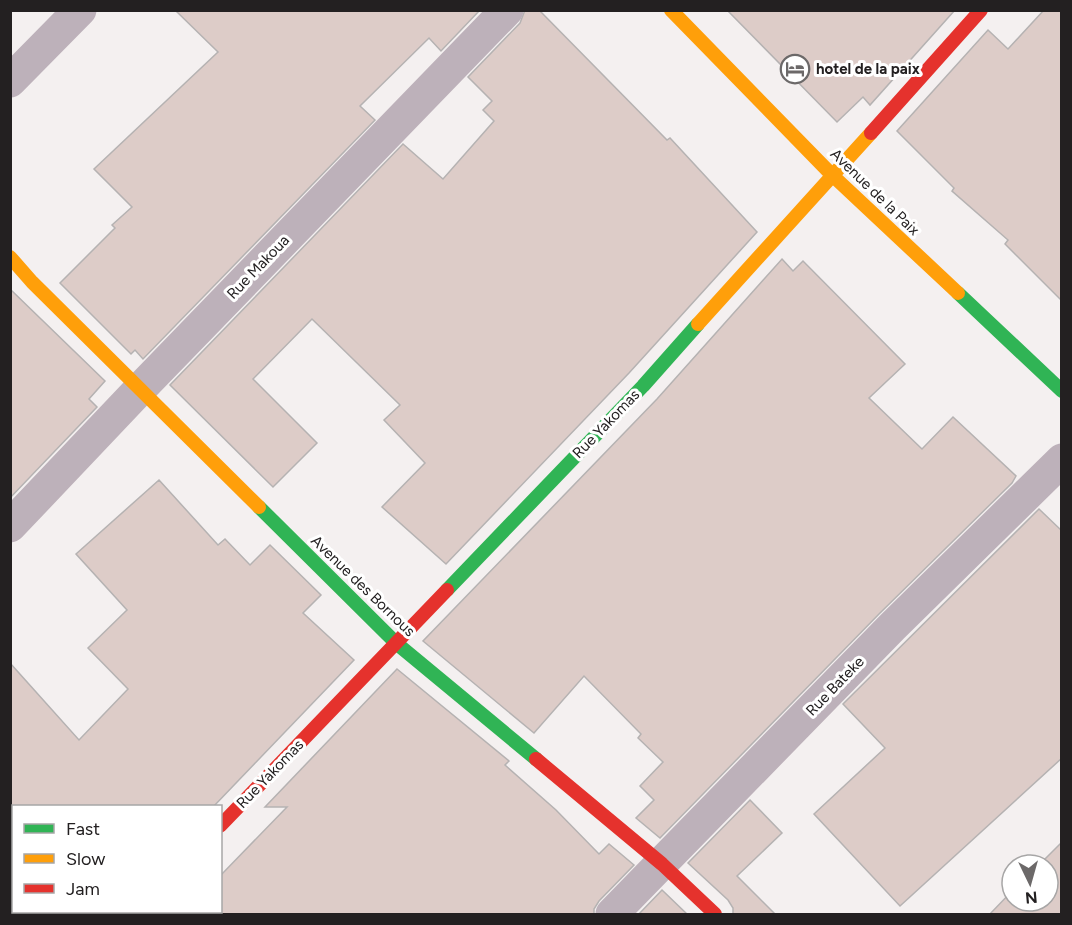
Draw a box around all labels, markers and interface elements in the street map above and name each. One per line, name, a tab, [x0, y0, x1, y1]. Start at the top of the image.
hotel icon: hotel de la paix	[779, 53, 811, 85]
place label: hotel de la paix	[816, 60, 920, 78]
street label: Avenue de la Paix	[827, 145, 923, 239]
street label: Rue Makoua	[223, 231, 293, 303]
street label: Rue Yakomas	[569, 386, 643, 462]
street label: Avenue des Bornous	[307, 532, 419, 640]
street label: Rue Bateke	[802, 653, 868, 719]
street label: Rue Yakomas	[233, 736, 307, 812]
legend	[12, 805, 222, 913]
text: Fast	[66, 818, 100, 840]
text: Slow	[66, 848, 105, 870]
north arrow	[1000, 853, 1060, 913]
text: Jam	[66, 878, 100, 900]
text: N	[1024, 887, 1038, 907]

